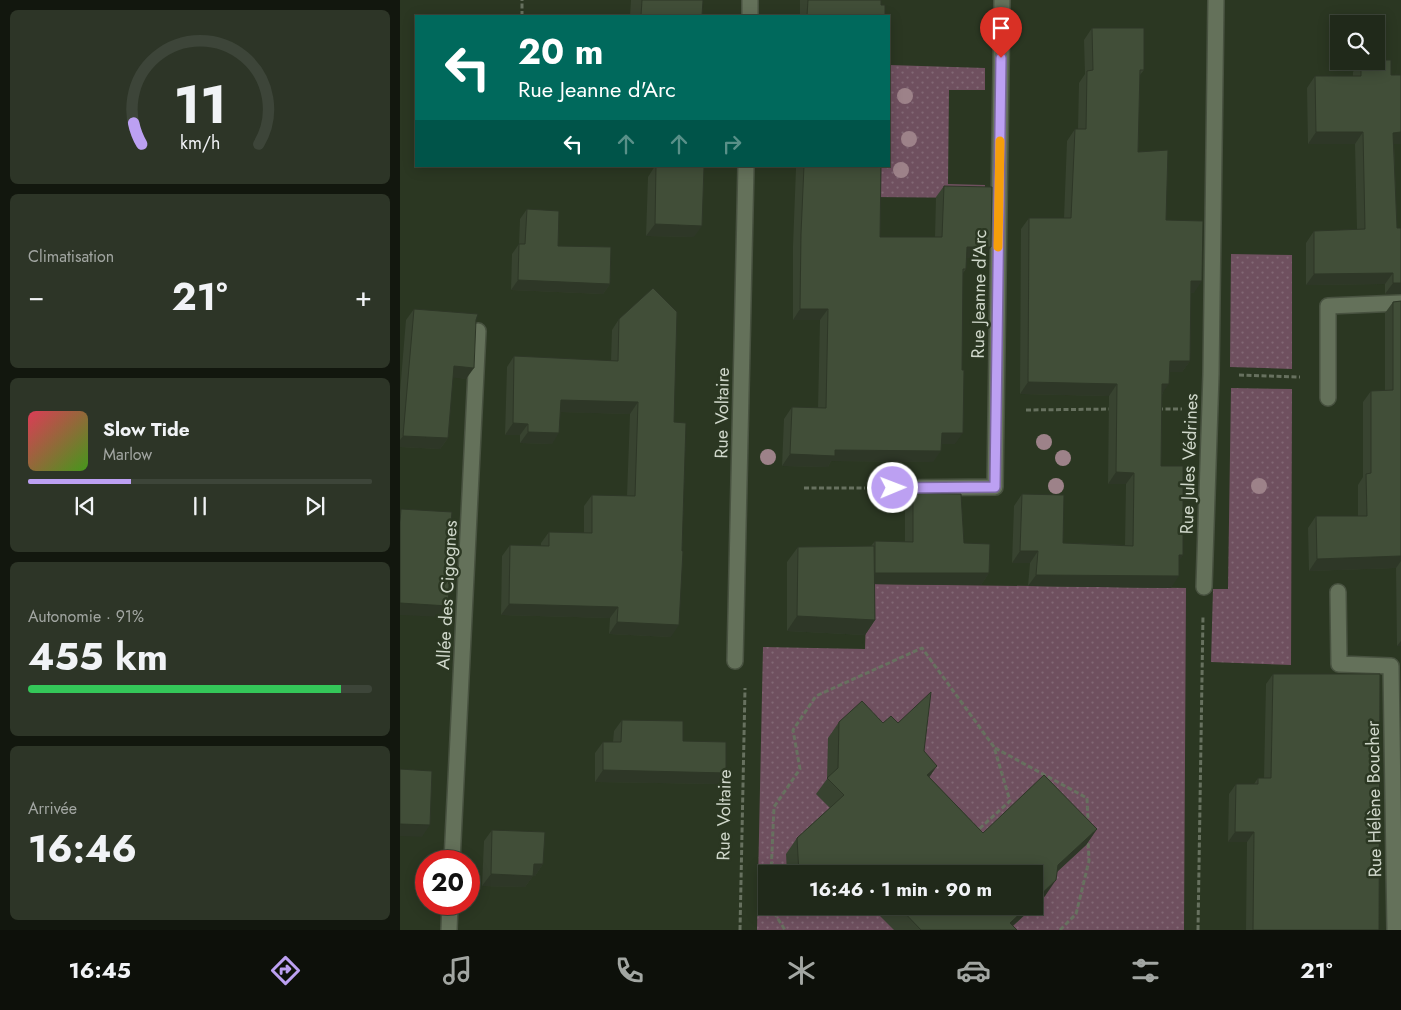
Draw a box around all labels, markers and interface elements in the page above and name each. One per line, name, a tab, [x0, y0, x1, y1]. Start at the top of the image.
pin	[980, 7, 1022, 58]
icon: arrive	[987, 14, 1015, 42]
map controls	[1330, 15, 1385, 70]
button: search	[1330, 15, 1385, 70]
text: 20 m	[518, 27, 603, 77]
icon: left	[435, 35, 500, 100]
text: 11	[174, 67, 226, 143]
text: Rue Jeanne d'Arc	[518, 73, 676, 105]
text: km/h	[180, 130, 220, 156]
icon: left	[559, 130, 587, 158]
icon: ahead	[612, 130, 640, 158]
icon: ahead	[665, 130, 693, 158]
icon: right	[718, 130, 746, 158]
street label: Rue Jeanne d'Arc	[965, 229, 993, 359]
text: Climatisation	[28, 245, 114, 268]
text: 21°	[172, 269, 227, 324]
text: −	[28, 276, 45, 317]
text: +	[355, 276, 372, 317]
street label: Rue Voltaire	[708, 367, 736, 459]
street label: Rue Jules Védrines	[1174, 393, 1204, 535]
text: Slow Tide	[103, 416, 190, 443]
text: Marlow	[103, 443, 152, 466]
position arrow	[866, 461, 918, 513]
icon: previous	[71, 492, 99, 520]
icon: pause	[186, 492, 214, 520]
icon: next	[301, 492, 329, 520]
street label: Allée des Cigognes	[430, 520, 464, 670]
text: Autonomie · 91%	[28, 605, 144, 628]
text: 455 km	[28, 629, 168, 684]
street label: Rue Hélène Boucher	[1360, 720, 1388, 878]
street label: Rue Voltaire	[710, 769, 738, 861]
text: Arrivée	[28, 797, 77, 820]
text: 16:46	[28, 821, 137, 876]
speed limit sign: 20	[415, 850, 480, 915]
text: 16:46 · 1 min · 90 m	[809, 876, 992, 903]
icon: directions	[268, 953, 303, 988]
icon: music	[440, 953, 475, 988]
icon: phone	[612, 953, 647, 988]
icon: climate	[784, 953, 819, 988]
icon: car	[956, 953, 991, 988]
icon: filters	[1128, 953, 1163, 988]
text: 16:45	[69, 954, 131, 986]
text: 21°	[1300, 954, 1332, 986]

